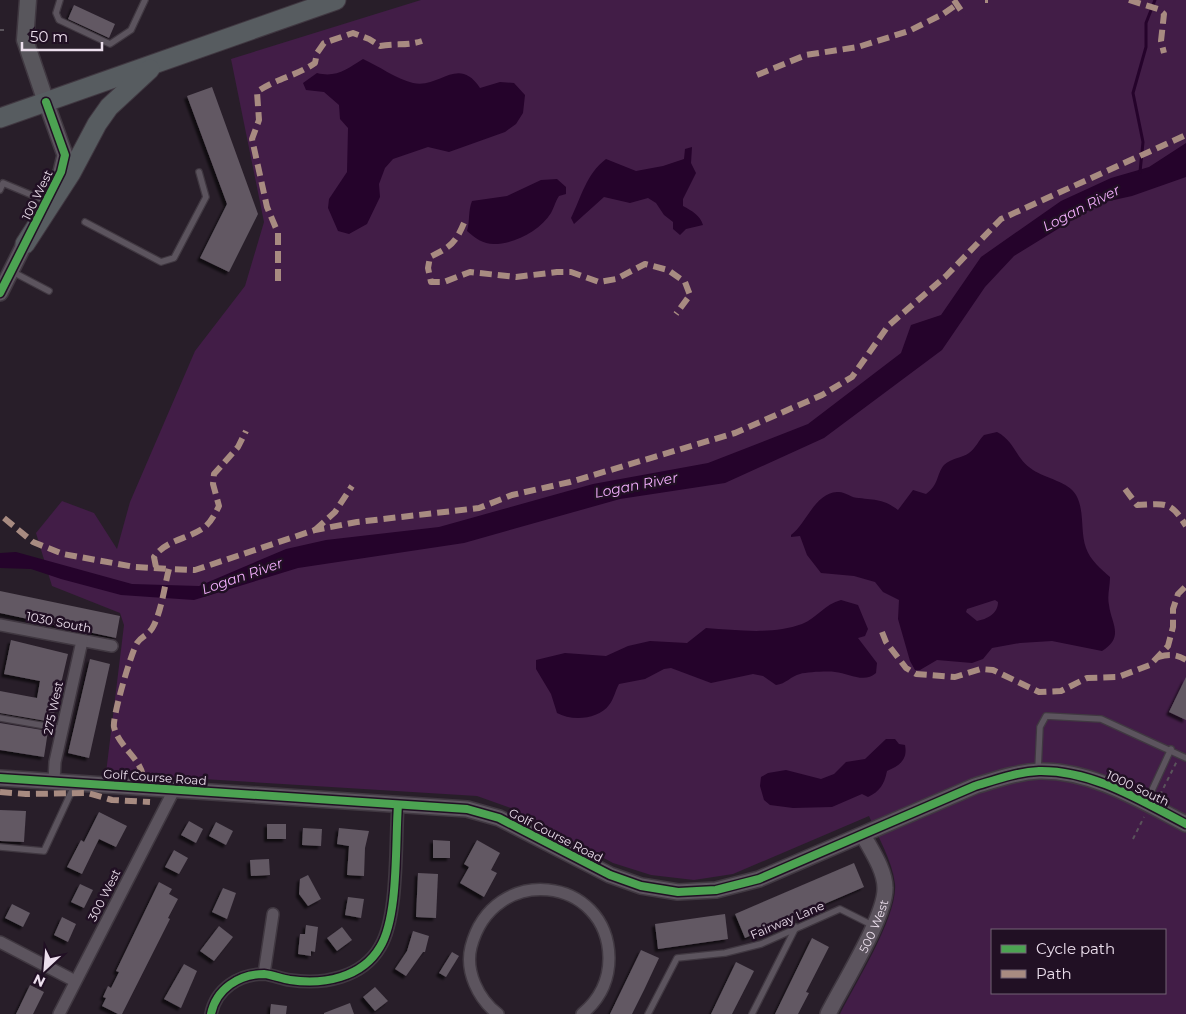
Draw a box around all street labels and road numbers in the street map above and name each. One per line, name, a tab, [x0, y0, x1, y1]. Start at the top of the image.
street label: 100 West	[18, 167, 56, 223]
street label: 1030 South	[25, 608, 93, 636]
street label: 275 West	[40, 680, 66, 736]
street label: Golf Course Road	[103, 766, 207, 788]
street label: 1000 South	[1104, 767, 1172, 809]
street label: Golf Course Road	[506, 805, 606, 865]
street label: 300 West	[85, 866, 124, 924]
street label: Fairway Lane	[748, 898, 826, 942]
street label: 500 West	[855, 898, 891, 955]

